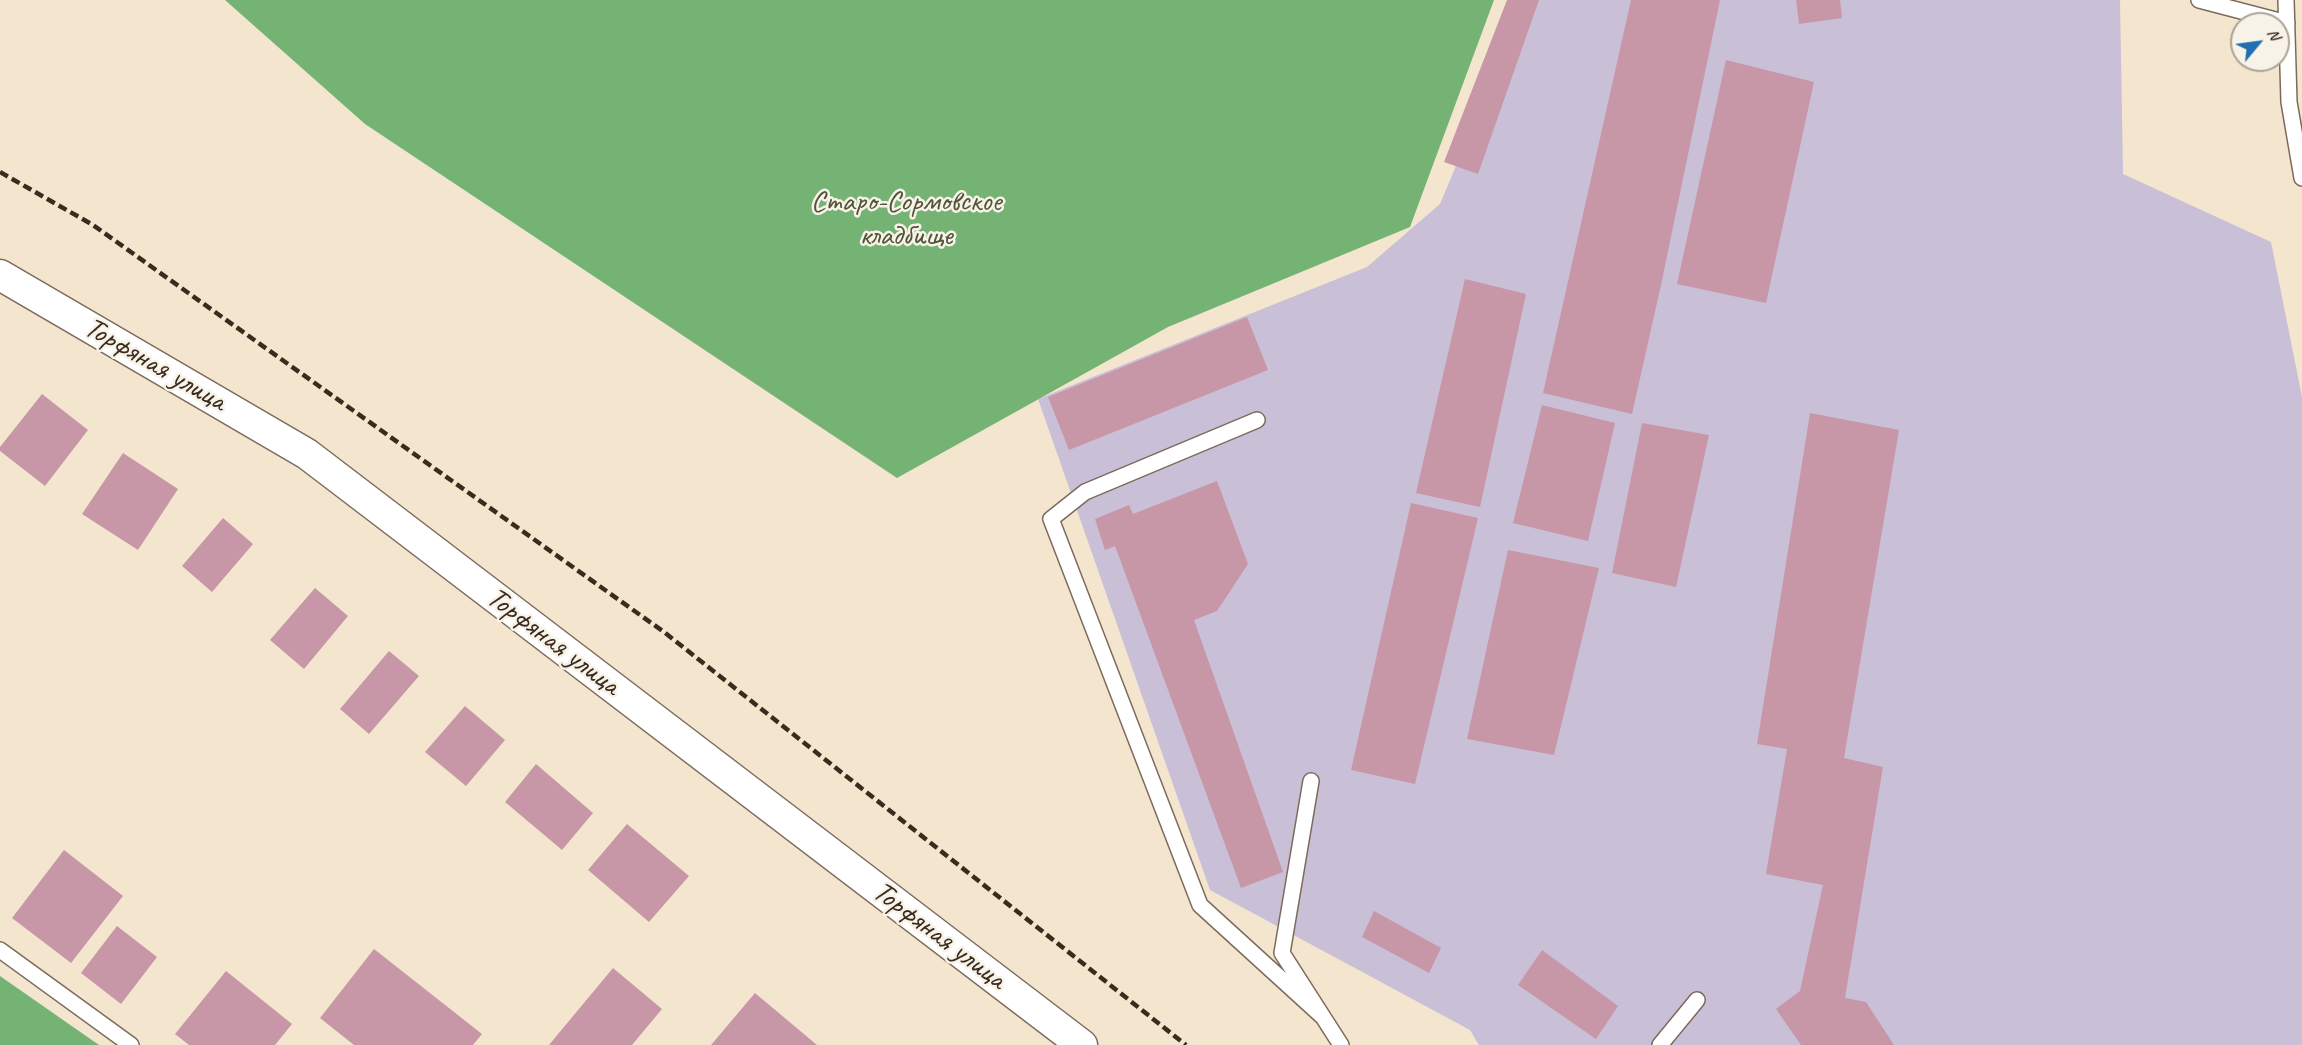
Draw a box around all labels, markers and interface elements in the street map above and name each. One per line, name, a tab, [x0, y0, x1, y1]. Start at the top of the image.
north arrow	[2230, 12, 2290, 72]
text: N	[2263, 25, 2285, 43]
park label: Старо-Сормовское кладбище	[811, 184, 1001, 254]
street label: Торфяная улица	[78, 310, 232, 420]
street label: Торфяная улица	[479, 580, 627, 704]
street label: Торфяная улица	[865, 874, 1013, 998]

